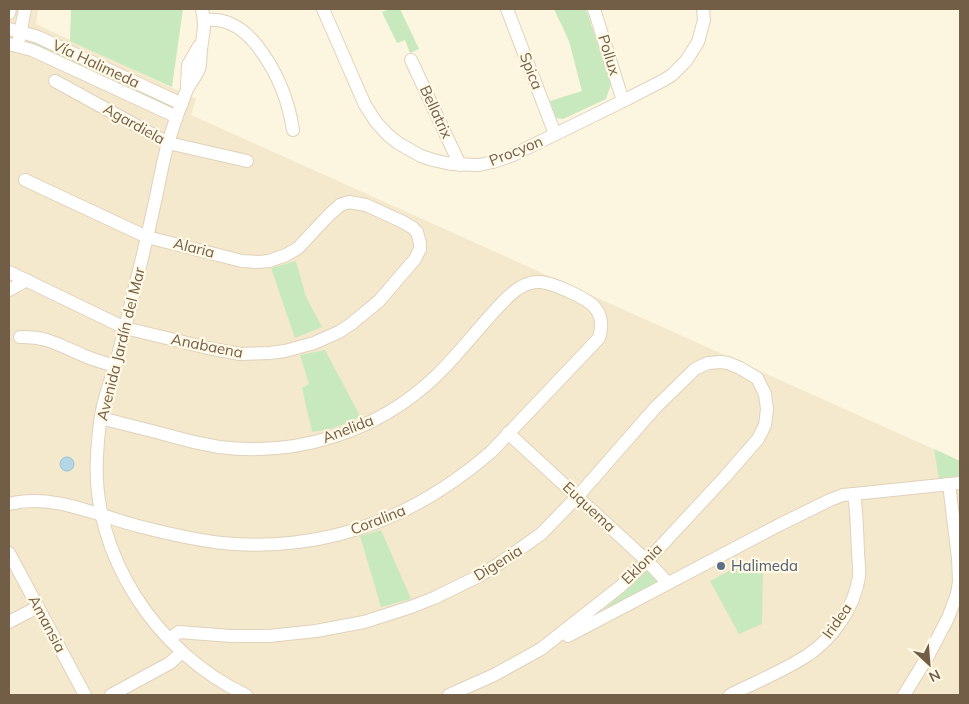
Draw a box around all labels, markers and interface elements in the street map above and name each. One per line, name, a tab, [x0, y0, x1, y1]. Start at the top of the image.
street label: Pollux	[594, 32, 625, 78]
street label: Vía Halimeda	[50, 35, 143, 92]
street label: Spica	[516, 50, 547, 92]
street label: Bellatrix	[416, 82, 457, 142]
street label: Agardiela	[100, 99, 168, 148]
street label: Procyon	[486, 131, 545, 170]
street label: Alaria	[172, 233, 217, 262]
street label: Avenida Jardín del Mar	[92, 265, 149, 423]
street label: Anabaena	[170, 329, 245, 362]
street label: Anelida	[320, 410, 376, 447]
street label: Euquema	[559, 477, 620, 536]
street label: Coralina	[348, 500, 408, 539]
street label: Eklonia	[617, 539, 666, 588]
street label: Digenia	[470, 540, 525, 585]
place label: Halimeda	[731, 556, 798, 575]
marker: Halimeda	[715, 560, 727, 572]
street label: Amansia	[24, 592, 70, 656]
street label: Iridea	[818, 599, 856, 642]
north arrow	[904, 639, 954, 689]
text: N	[926, 665, 943, 686]

